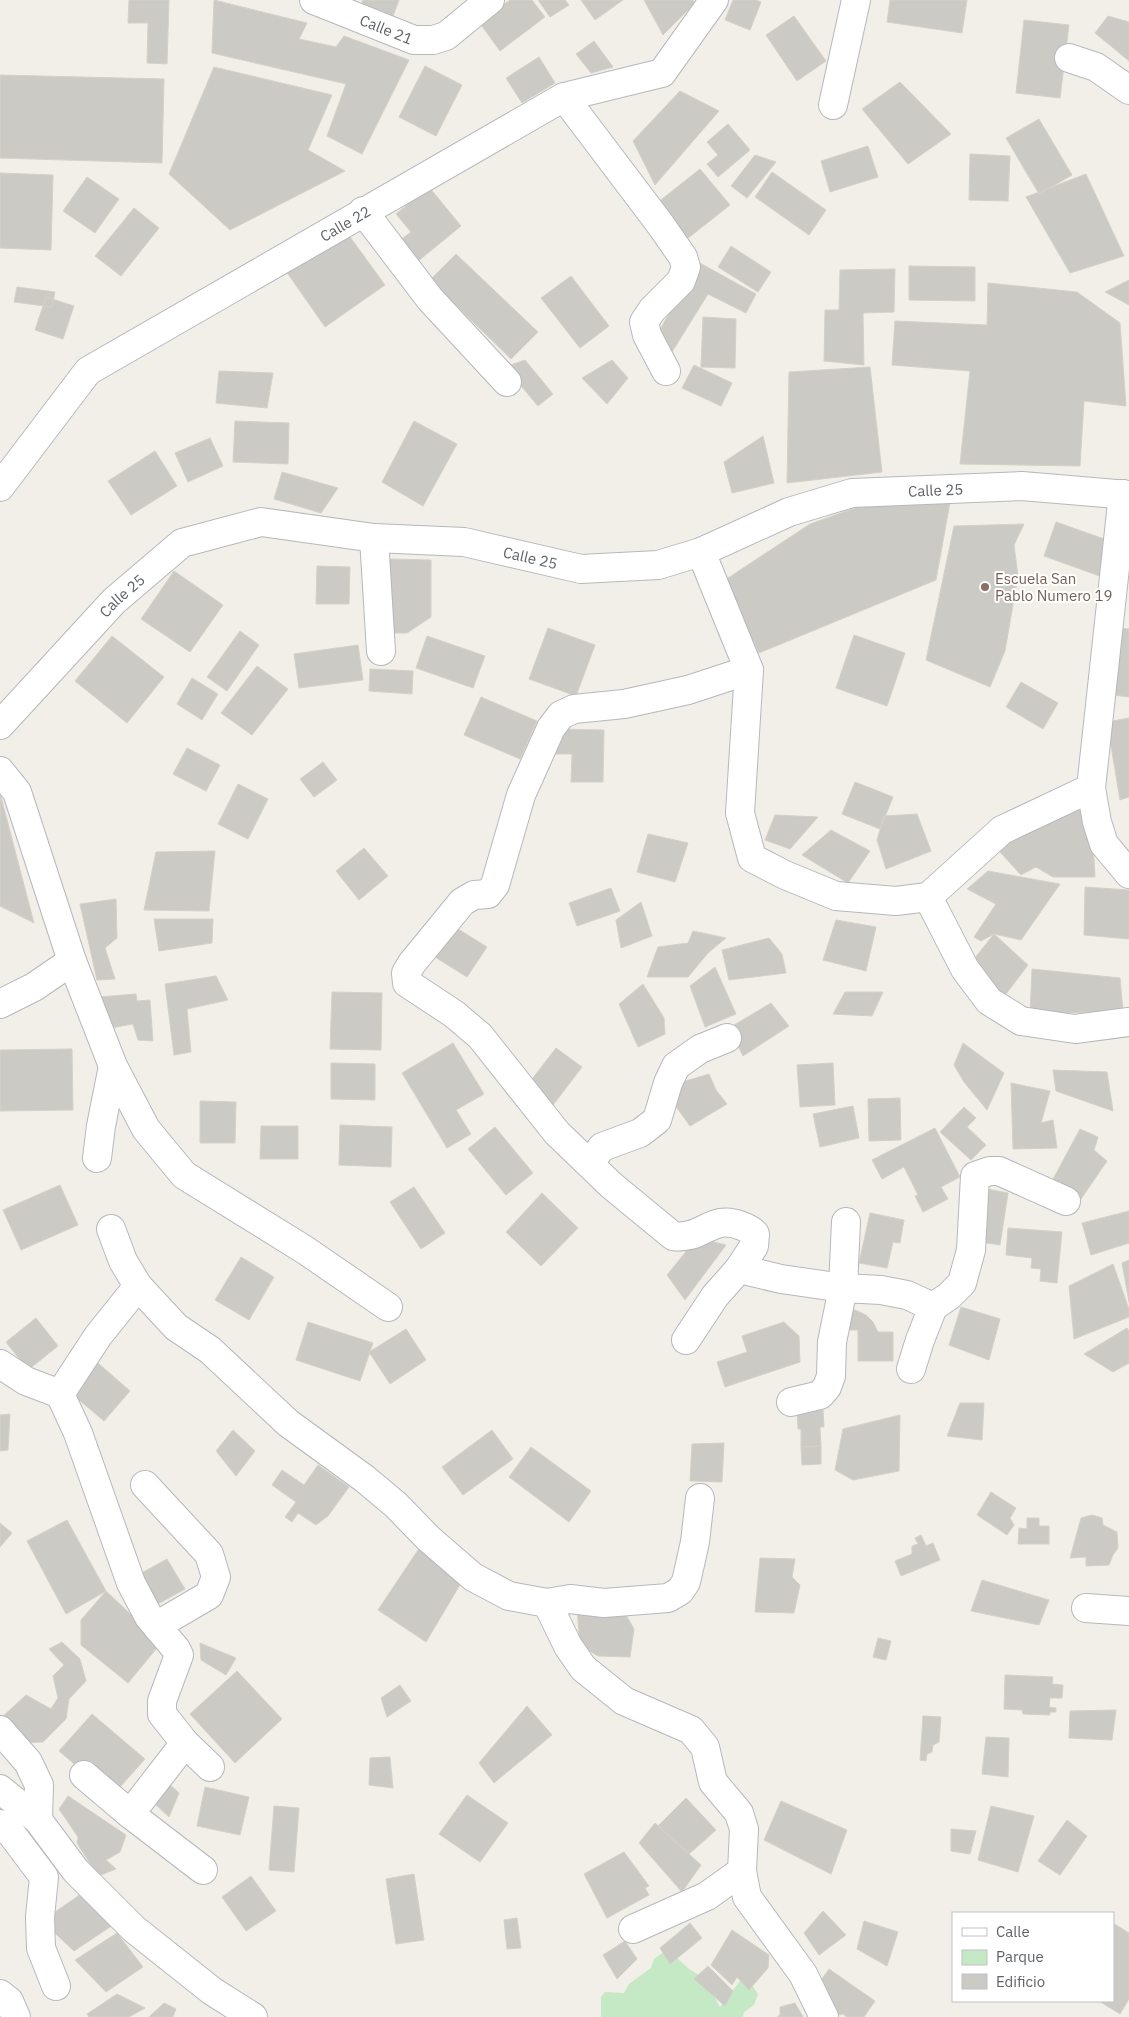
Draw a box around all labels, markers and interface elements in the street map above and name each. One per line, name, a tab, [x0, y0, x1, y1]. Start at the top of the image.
street label: Calle 21	[357, 10, 416, 48]
street label: Calle 22	[316, 201, 374, 245]
street label: Calle 25	[908, 479, 964, 500]
street label: Calle 25	[501, 542, 560, 573]
place label: Escuela San Pablo Numero 19	[995, 569, 1113, 605]
street label: Calle 25	[95, 570, 148, 621]
marker: Escuela San Pablo Numero 19	[979, 581, 991, 593]
legend	[952, 1912, 1114, 2002]
text: Calle	[996, 1922, 1030, 1941]
text: Parque	[996, 1947, 1044, 1966]
text: Edificio	[996, 1972, 1045, 1991]

